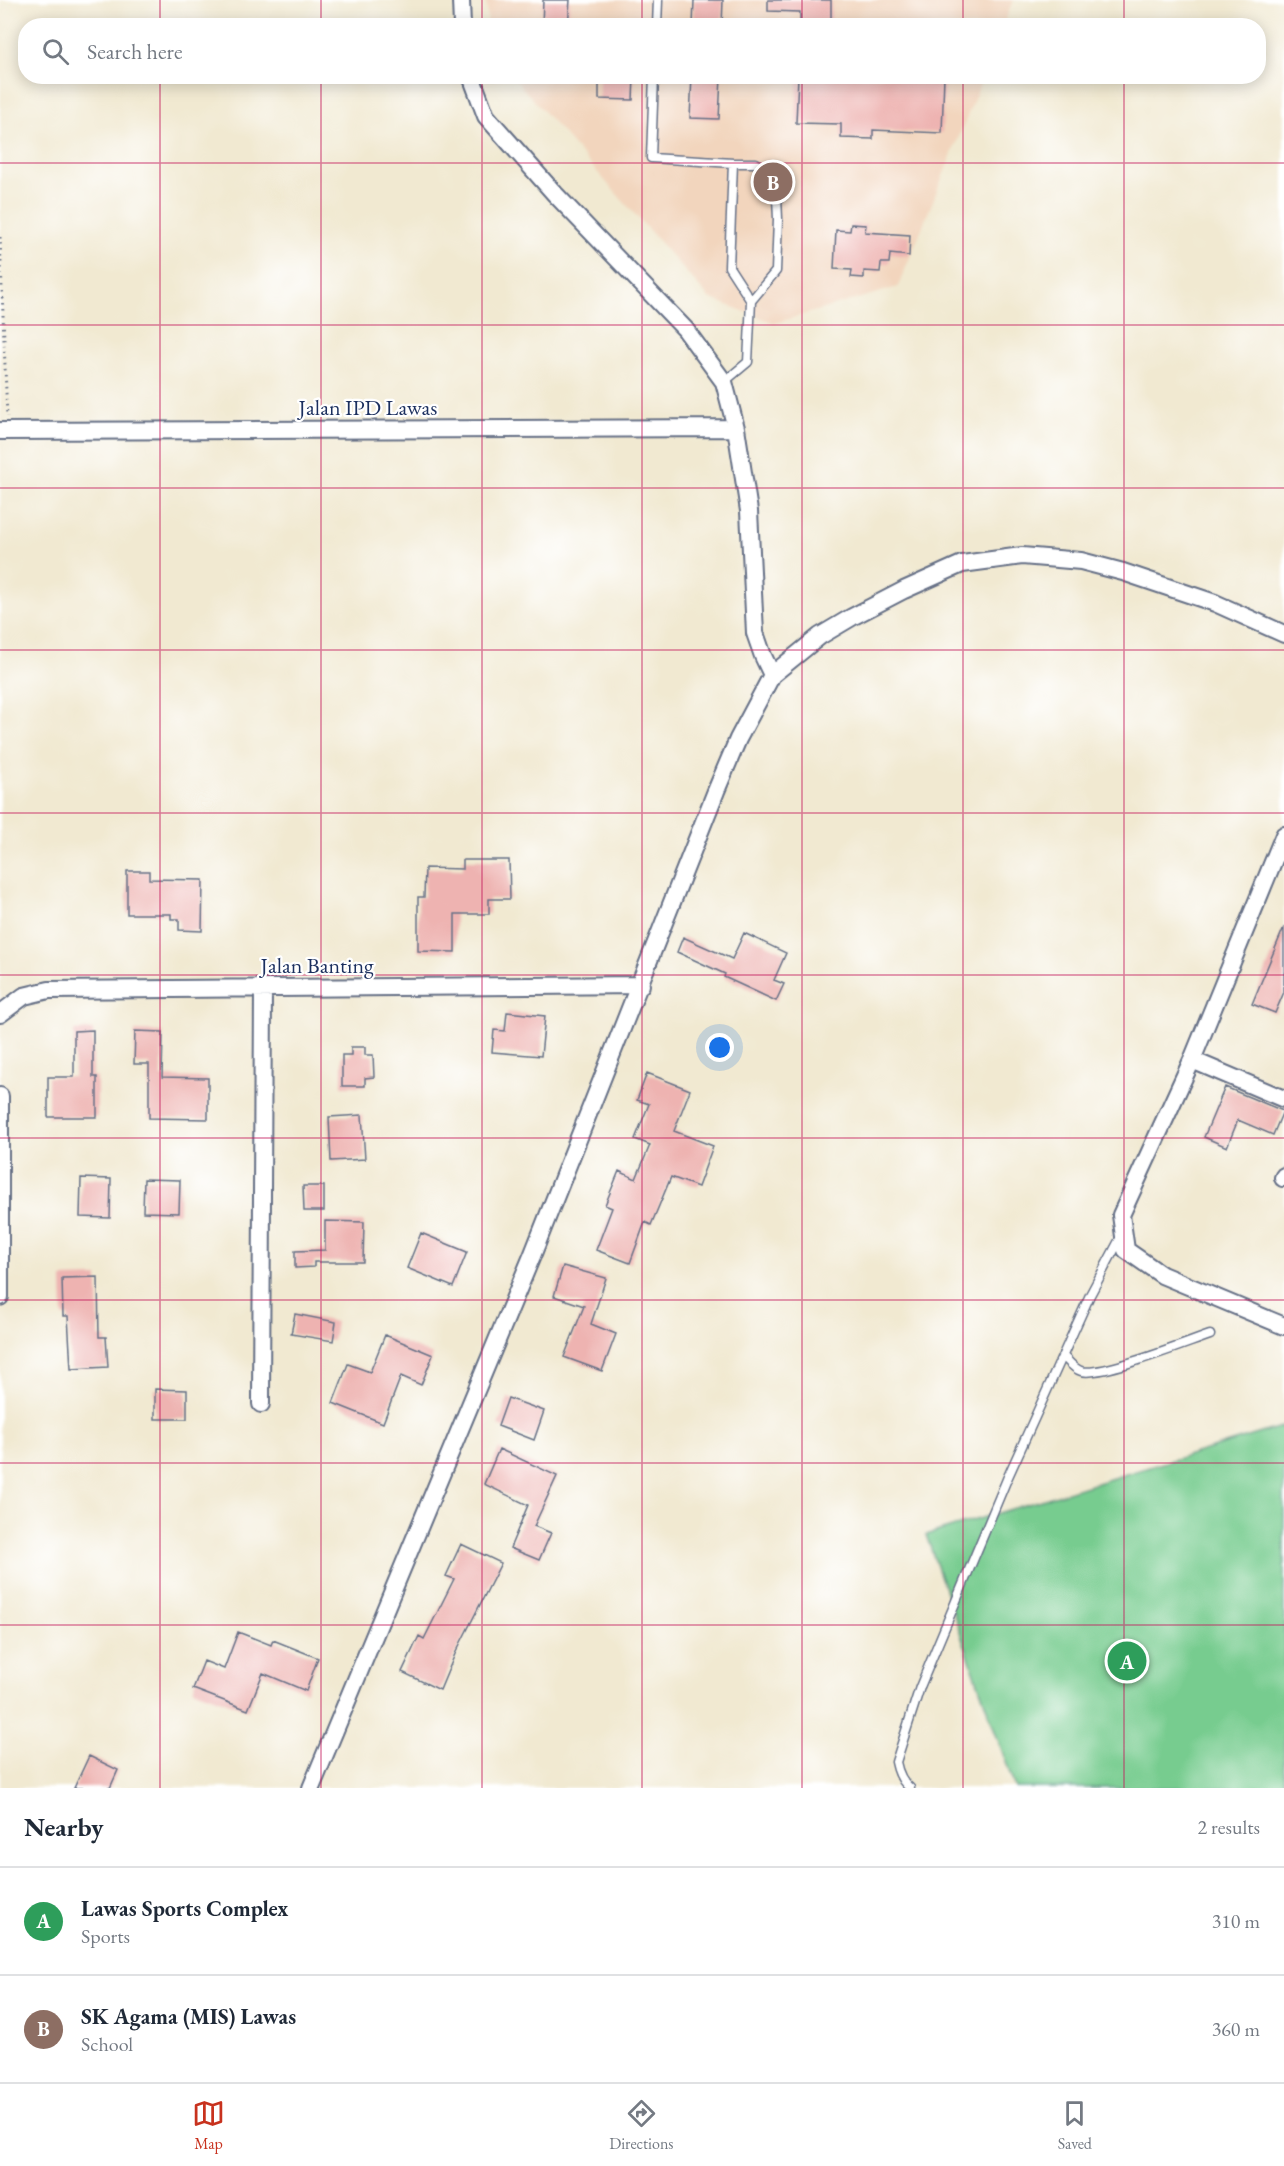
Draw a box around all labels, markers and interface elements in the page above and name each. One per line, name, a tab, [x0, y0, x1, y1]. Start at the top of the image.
search box	[18, 18, 1266, 84]
icon: search	[39, 35, 72, 68]
text: Search here	[87, 37, 182, 66]
pin: B	[754, 160, 792, 204]
street label: Jalan IPD Lawas	[297, 393, 437, 422]
street label: Jalan Banting	[258, 951, 374, 980]
your location	[705, 1033, 734, 1062]
pin: A	[1108, 1638, 1146, 1684]
text: Nearby	[24, 1810, 104, 1844]
text: 2 results	[1197, 1814, 1260, 1840]
text: Lawas Sports Complex	[81, 1894, 288, 1923]
text: A	[36, 1908, 51, 1934]
text: 310 m	[1212, 1908, 1260, 1934]
text: Sports	[81, 1923, 130, 1949]
text: SK Agama (MIS) Lawas	[81, 2002, 296, 2031]
text: B	[37, 2016, 50, 2042]
text: 360 m	[1212, 2016, 1260, 2042]
text: School	[81, 2031, 133, 2057]
tab: Map	[192, 2097, 225, 2154]
tab: Directions	[609, 2097, 674, 2154]
tab: Saved	[1058, 2097, 1092, 2154]

